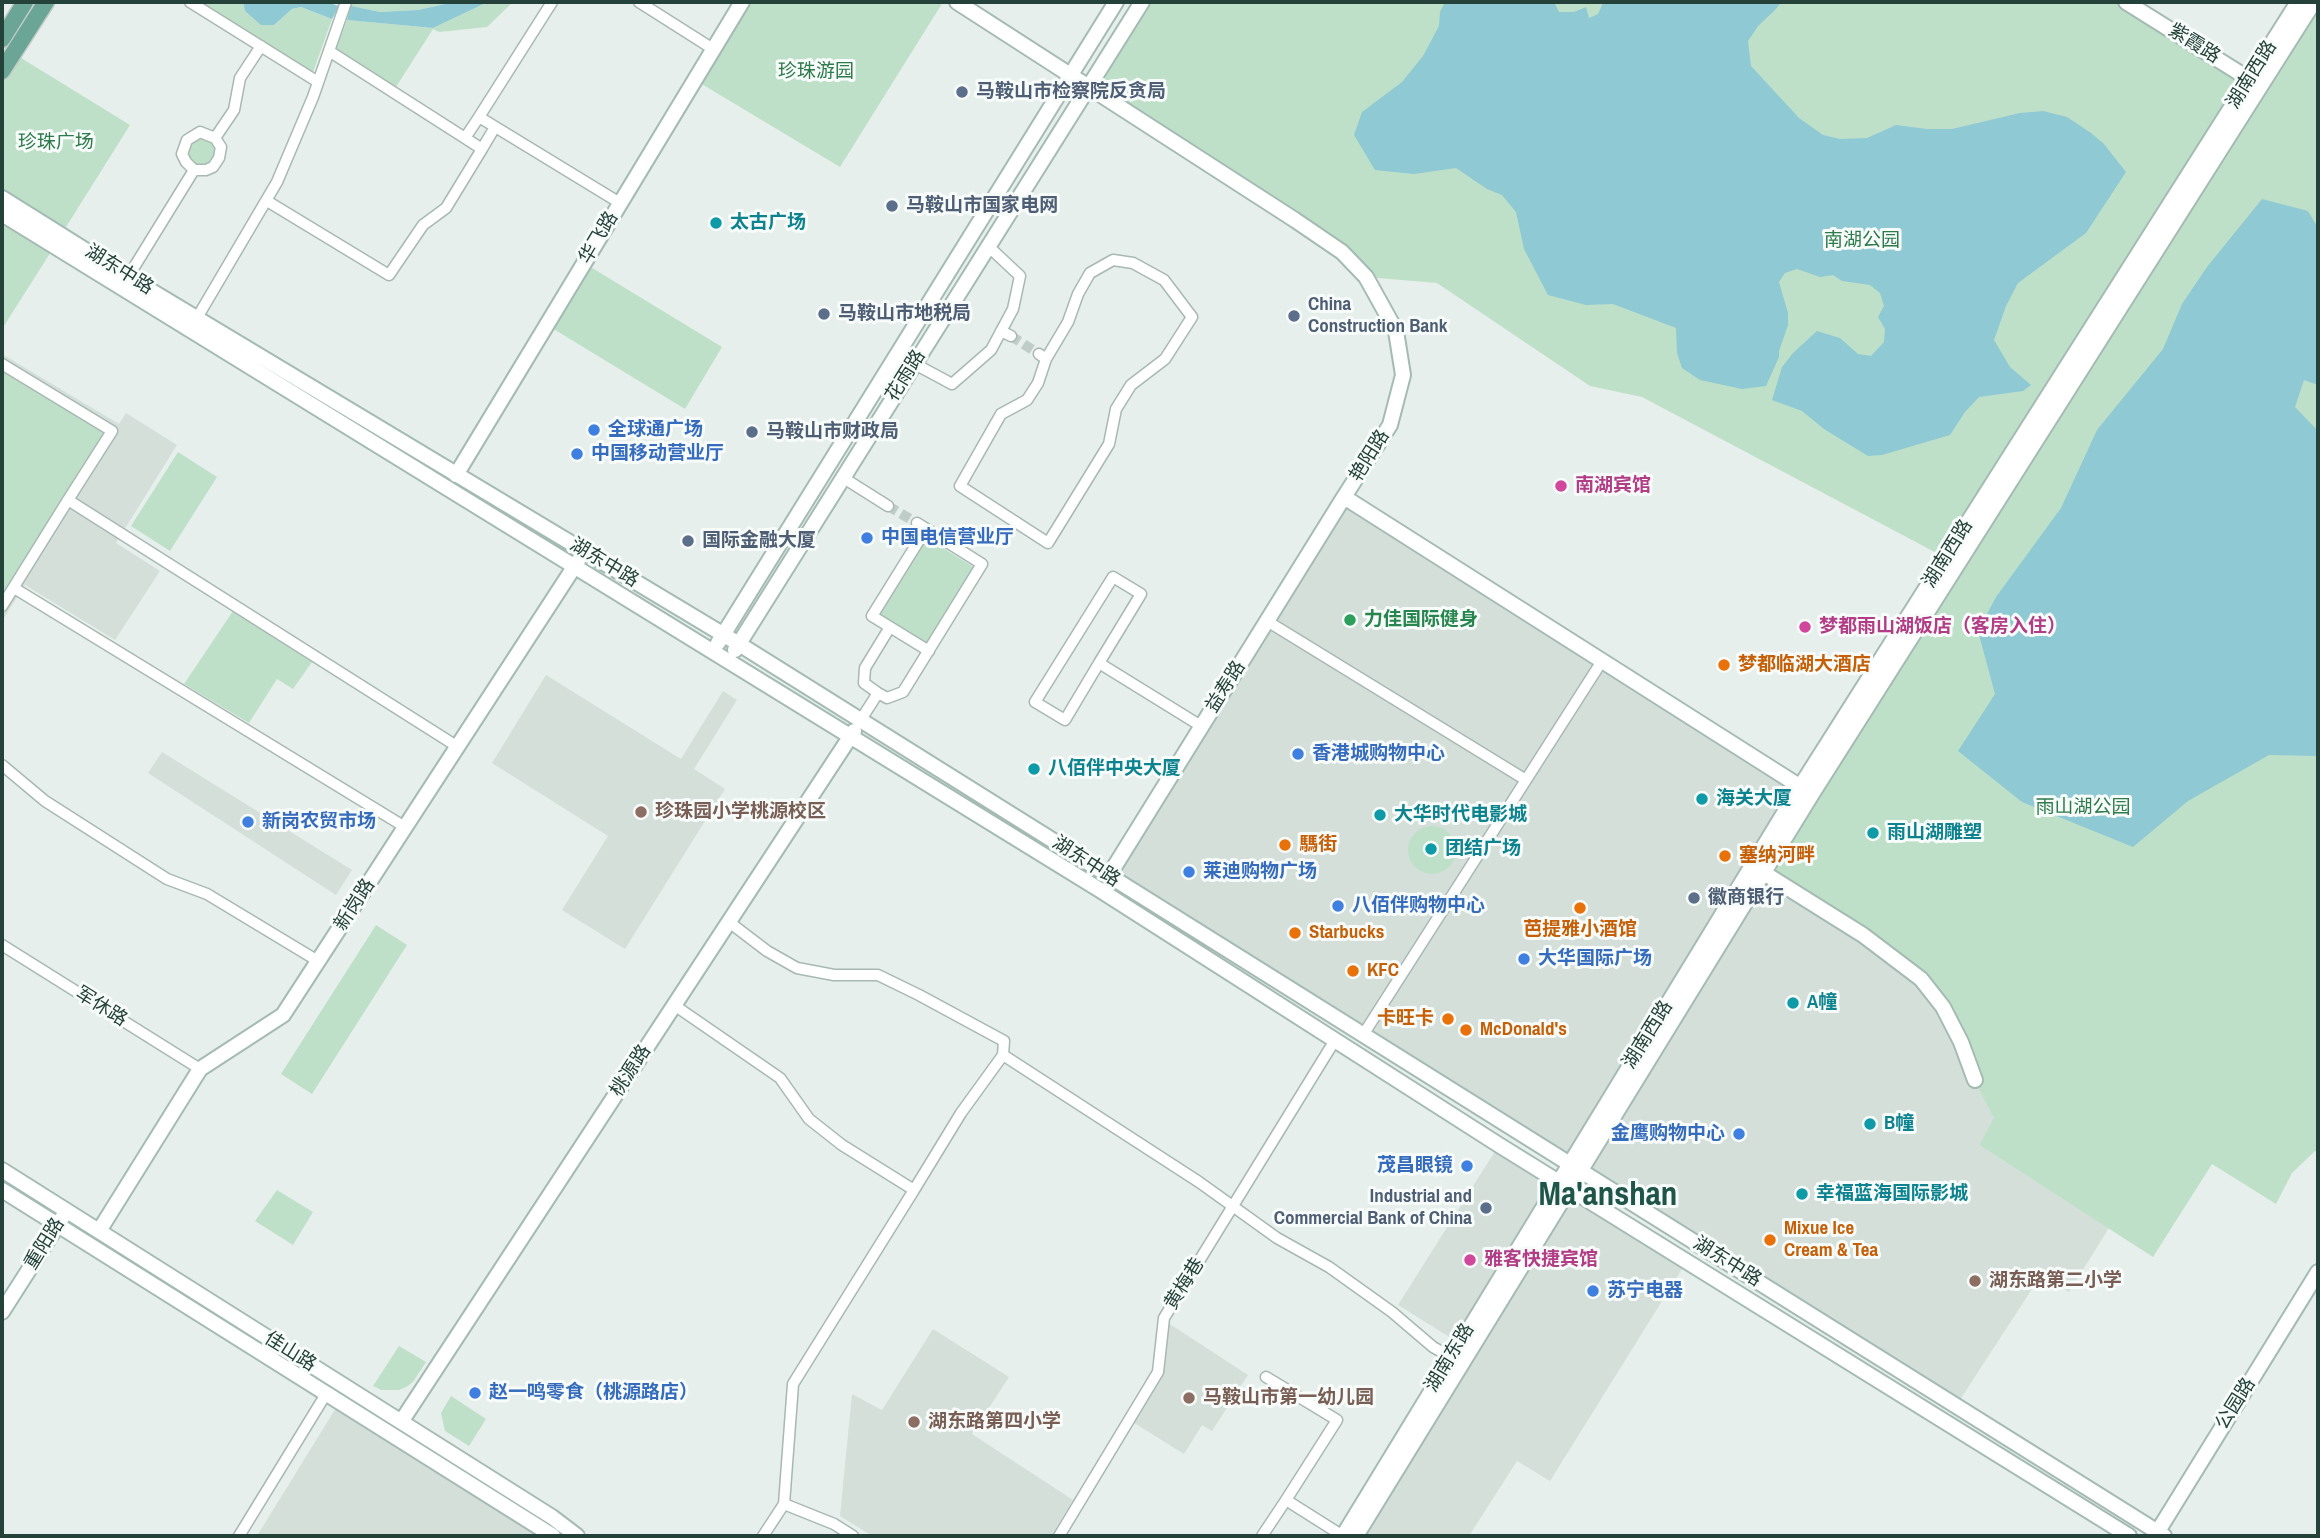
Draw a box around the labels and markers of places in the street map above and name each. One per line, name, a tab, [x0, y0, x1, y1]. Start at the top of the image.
place label: 马鞍山市检察院反贪局	[976, 81, 1166, 103]
marker: 马鞍山市检察院反贪局	[954, 84, 970, 100]
place label: 马鞍山市国家电网	[906, 195, 1058, 217]
marker: 马鞍山市国家电网	[884, 198, 900, 214]
place label: 太古广场	[730, 212, 806, 234]
marker: 太古广场	[708, 215, 724, 231]
place label: China Construction Bank	[1308, 294, 1447, 338]
place label: 马鞍山市地税局	[838, 303, 971, 325]
marker: 马鞍山市地税局	[816, 306, 832, 322]
marker: China Construction Bank	[1286, 308, 1302, 324]
place label: 全球通广场	[608, 419, 703, 441]
place label: 马鞍山市财政局	[766, 421, 899, 443]
marker: 全球通广场	[586, 422, 602, 438]
marker: 马鞍山市财政局	[744, 424, 760, 440]
place label: 中国移动营业厅	[591, 443, 724, 465]
marker: 中国移动营业厅	[569, 446, 585, 462]
place label: 南湖宾馆	[1575, 475, 1651, 497]
marker: 南湖宾馆	[1553, 478, 1569, 494]
place label: 中国电信营业厅	[881, 527, 1014, 549]
place label: 国际金融大厦	[702, 530, 816, 552]
marker: 中国电信营业厅	[859, 530, 875, 546]
marker: 国际金融大厦	[680, 533, 696, 549]
place label: 力佳国际健身	[1364, 609, 1478, 631]
marker: 力佳国际健身	[1342, 612, 1358, 628]
place label: 梦都雨山湖饭店（客房入住）	[1819, 616, 2066, 638]
marker: 梦都雨山湖饭店（客房入住）	[1797, 619, 1813, 635]
place label: 梦都临湖大酒店	[1738, 654, 1871, 676]
marker: 梦都临湖大酒店	[1716, 657, 1732, 673]
place label: 香港城购物中心	[1312, 743, 1445, 765]
marker: 香港城购物中心	[1290, 746, 1306, 762]
place label: 八佰伴中央大厦	[1048, 758, 1181, 780]
marker: 八佰伴中央大厦	[1026, 761, 1042, 777]
place label: 海关大厦	[1716, 788, 1792, 810]
marker: 海关大厦	[1694, 791, 1710, 807]
place label: 珍珠园小学桃源校区	[655, 801, 826, 823]
marker: 珍珠园小学桃源校区	[633, 804, 649, 820]
place label: 大华时代电影城	[1394, 804, 1527, 826]
marker: 大华时代电影城	[1372, 807, 1388, 823]
place label: 新岗农贸市场	[262, 811, 376, 833]
marker: 新岗农贸市场	[240, 814, 256, 830]
place label: 雨山湖雕塑	[1887, 822, 1982, 844]
marker: 雨山湖雕塑	[1865, 825, 1881, 841]
place label: 騳街	[1299, 834, 1337, 856]
marker: 騳街	[1277, 837, 1293, 853]
place label: 团结广场	[1445, 838, 1521, 860]
marker: 团结广场	[1423, 841, 1439, 857]
place label: 塞纳河畔	[1739, 845, 1815, 867]
marker: 塞纳河畔	[1717, 848, 1733, 864]
place label: 莱迪购物广场	[1203, 861, 1317, 883]
marker: 莱迪购物广场	[1181, 864, 1197, 880]
place label: 徽商银行	[1708, 887, 1784, 909]
marker: 徽商银行	[1686, 890, 1702, 906]
place label: 八佰伴购物中心	[1352, 895, 1485, 917]
marker: 八佰伴购物中心	[1330, 898, 1346, 914]
marker: 芭提雅小酒馆	[1572, 900, 1588, 916]
place label: 芭提雅小酒馆	[1523, 919, 1637, 941]
place label: Starbucks	[1309, 922, 1384, 944]
marker: Starbucks	[1287, 925, 1303, 941]
place label: 大华国际广场	[1538, 948, 1652, 970]
marker: 大华国际广场	[1516, 951, 1532, 967]
place label: KFC	[1367, 960, 1399, 982]
marker: KFC	[1345, 963, 1361, 979]
place label: A幢	[1807, 992, 1837, 1014]
marker: A幢	[1785, 995, 1801, 1011]
place label: 卡旺卡	[1377, 1008, 1434, 1030]
marker: 卡旺卡	[1440, 1011, 1456, 1027]
place label: McDonald's	[1480, 1019, 1567, 1041]
marker: McDonald's	[1458, 1022, 1474, 1038]
place label: B幢	[1884, 1113, 1914, 1135]
marker: B幢	[1862, 1116, 1878, 1132]
place label: 金鹰购物中心	[1611, 1123, 1725, 1145]
marker: 金鹰购物中心	[1731, 1126, 1747, 1142]
place label: 茂昌眼镜	[1377, 1155, 1453, 1177]
marker: 茂昌眼镜	[1459, 1158, 1475, 1174]
place label: 幸福蓝海国际影城	[1816, 1183, 1968, 1205]
place label: Industrial and Commercial Bank of China	[1274, 1186, 1472, 1230]
marker: 幸福蓝海国际影城	[1794, 1186, 1810, 1202]
marker: Industrial and Commercial Bank of China	[1478, 1200, 1494, 1216]
place label: Mixue Ice Cream & Tea	[1784, 1218, 1878, 1262]
marker: Mixue Ice Cream & Tea	[1762, 1232, 1778, 1248]
place label: 雅客快捷宾馆	[1484, 1249, 1598, 1271]
marker: 雅客快捷宾馆	[1462, 1252, 1478, 1268]
place label: 湖东路第二小学	[1989, 1270, 2122, 1292]
marker: 湖东路第二小学	[1967, 1273, 1983, 1289]
place label: 苏宁电器	[1607, 1280, 1683, 1302]
marker: 苏宁电器	[1585, 1283, 1601, 1299]
place label: 赵一鸣零食（桃源路店）	[489, 1382, 698, 1404]
marker: 赵一鸣零食（桃源路店）	[467, 1385, 483, 1401]
place label: 马鞍山市第一幼儿园	[1203, 1387, 1374, 1409]
marker: 马鞍山市第一幼儿园	[1181, 1390, 1197, 1406]
place label: 湖东路第四小学	[928, 1411, 1061, 1433]
marker: 湖东路第四小学	[906, 1414, 922, 1430]

